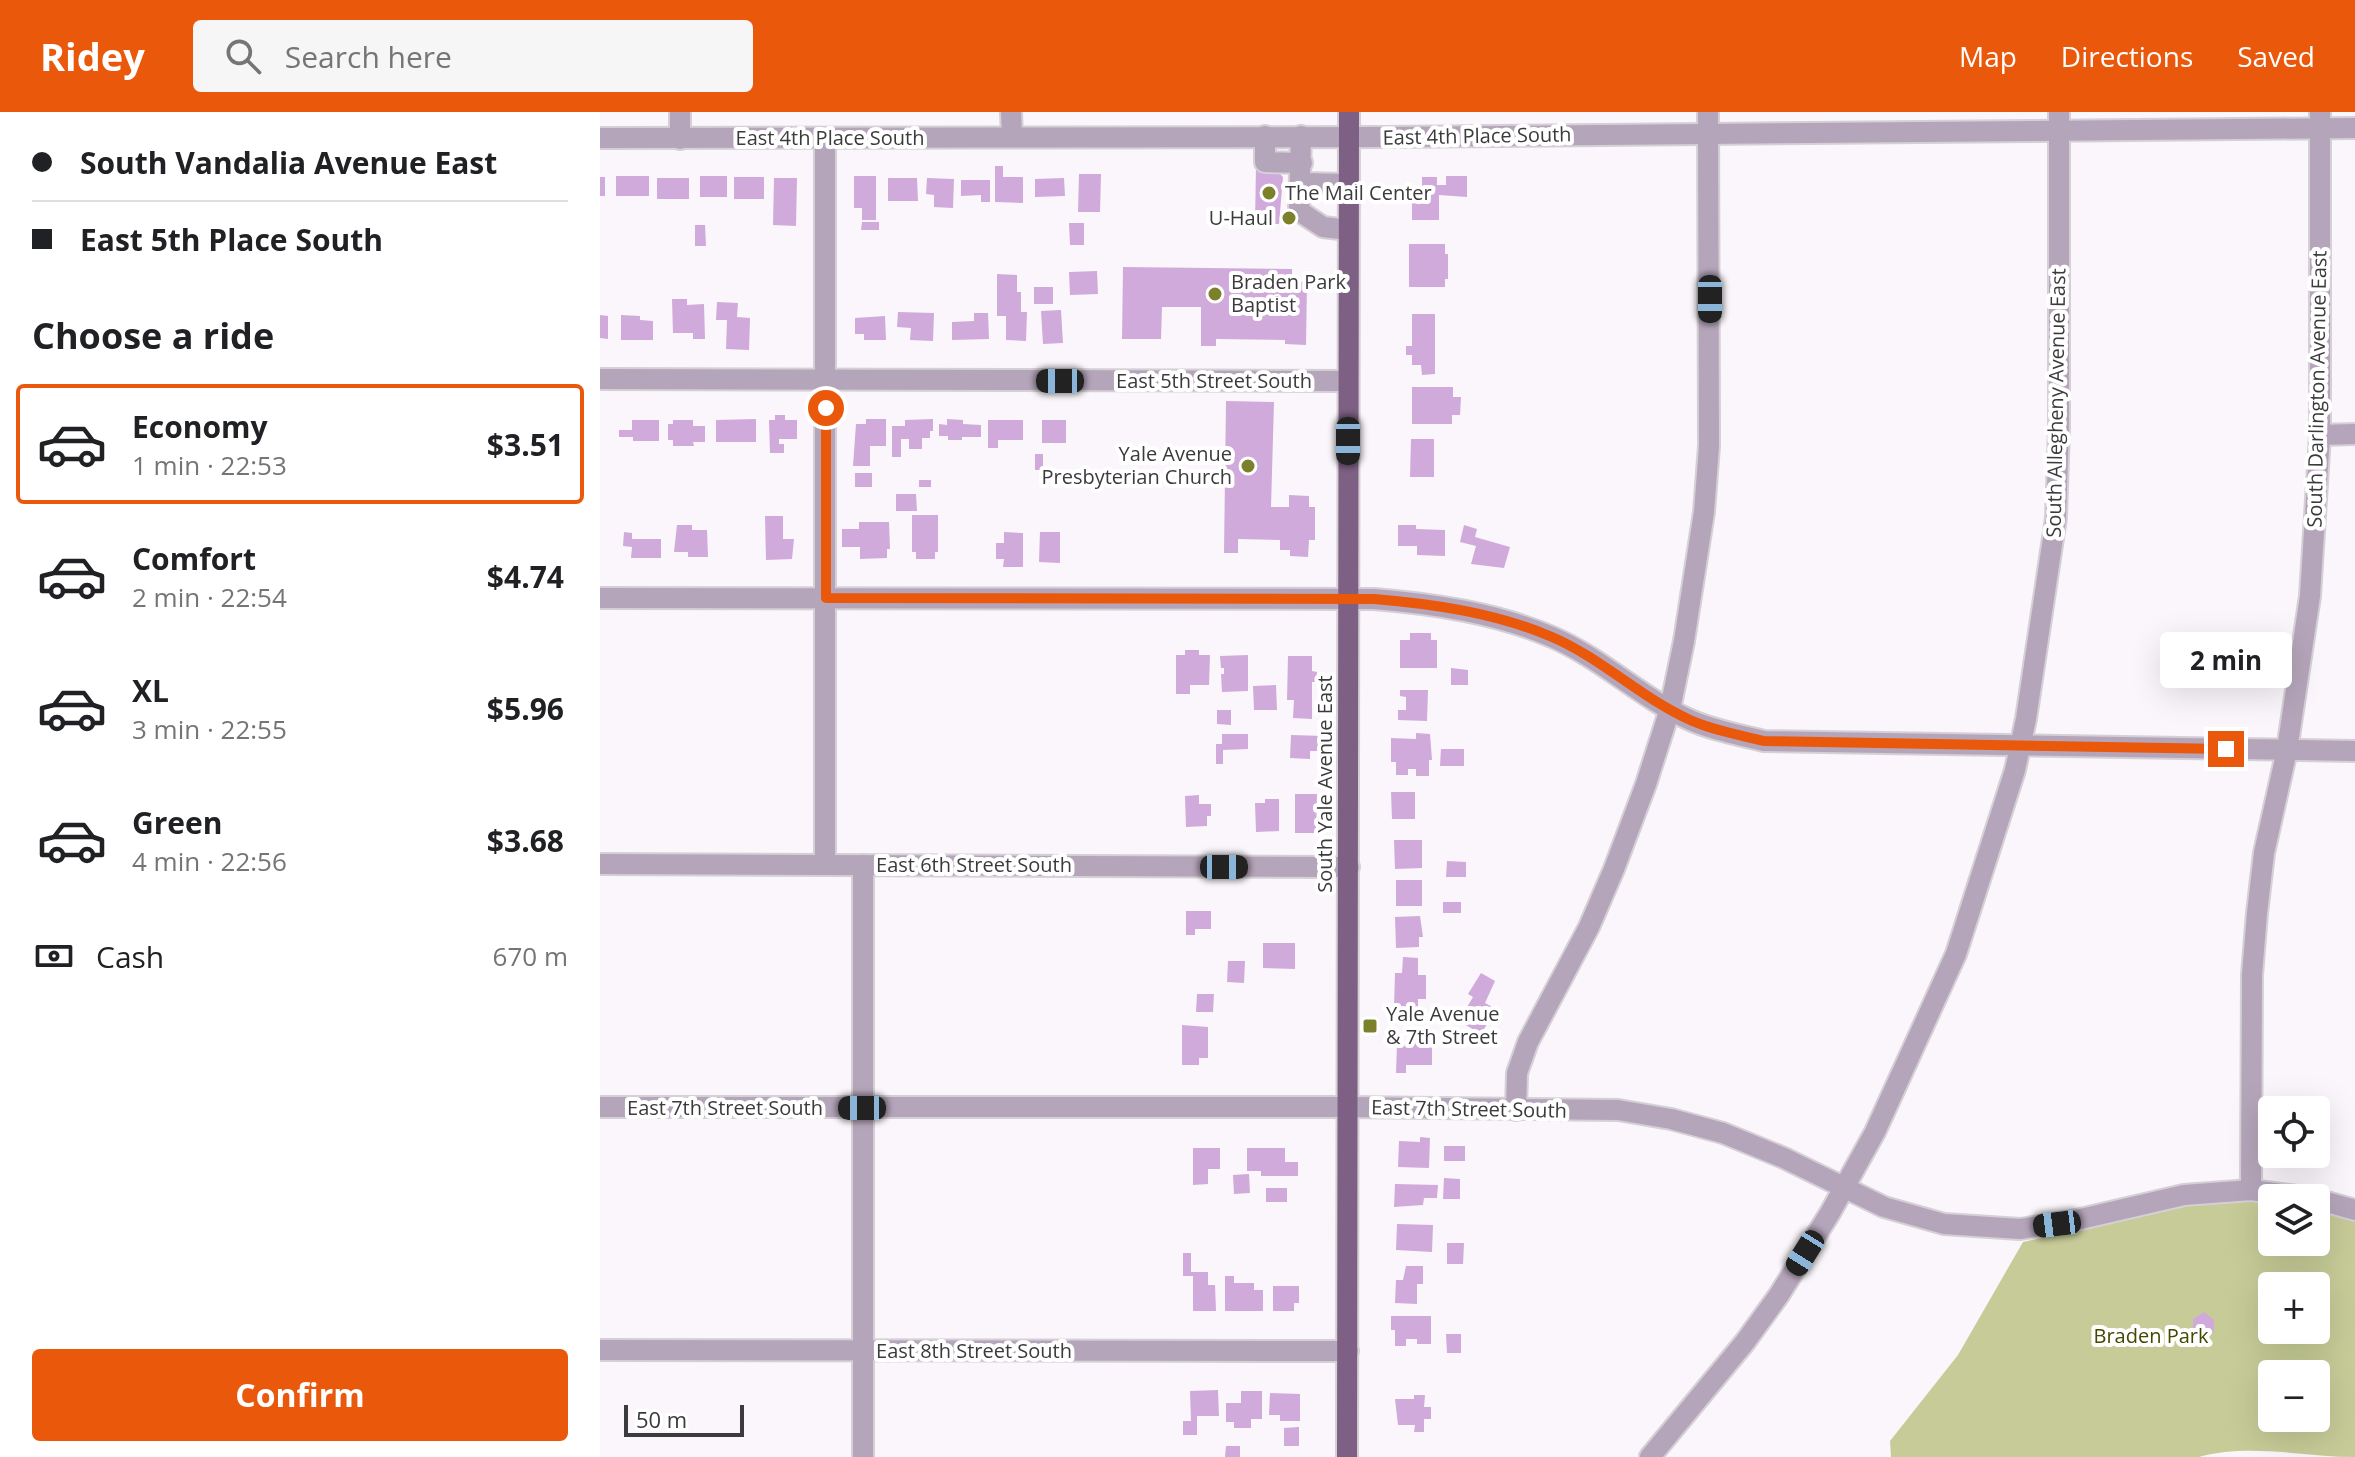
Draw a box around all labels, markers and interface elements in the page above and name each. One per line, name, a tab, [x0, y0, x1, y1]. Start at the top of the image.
search box	[193, 20, 753, 92]
text: Ridey	[40, 30, 145, 82]
icon: search	[221, 34, 265, 78]
text: Search here	[285, 36, 452, 77]
text: Map	[1959, 37, 2017, 75]
text: Directions	[2061, 37, 2193, 75]
text: Saved	[2237, 37, 2315, 75]
street label: East 4th Place South	[1382, 120, 1572, 151]
street label: East 4th Place South	[736, 124, 924, 151]
text: South Vandalia Avenue East	[80, 142, 497, 183]
place label: The Mail Center	[1285, 179, 1432, 206]
marker: The Mail Center	[1260, 184, 1278, 202]
place label: U-Haul	[1209, 204, 1273, 231]
marker: U-Haul	[1280, 209, 1298, 227]
text: East 5th Place South	[80, 219, 383, 260]
street label: South Darlington Avenue East	[2301, 250, 2332, 528]
place label: Braden Park Baptist	[1231, 268, 1346, 318]
street label: South Allegheny Avenue East	[2040, 268, 2071, 538]
car	[1698, 275, 1722, 323]
marker: Braden Park Baptist	[1206, 285, 1224, 303]
text: Choose a ride	[32, 311, 274, 360]
street label: East 5th Street South	[1116, 367, 1312, 394]
car	[1036, 369, 1084, 393]
route start	[808, 390, 844, 426]
text: Economy	[132, 406, 268, 447]
icon: car	[36, 408, 108, 480]
car	[1336, 417, 1360, 465]
text: $3.51	[487, 424, 564, 465]
place label: Yale Avenue Presbyterian Church	[1041, 440, 1232, 490]
text: 1 min · 22:53	[132, 447, 287, 483]
marker: Yale Avenue Presbyterian Church	[1239, 457, 1257, 475]
text: Comfort	[132, 538, 256, 579]
icon: car	[36, 540, 108, 612]
text: $4.74	[487, 556, 564, 597]
text: 2 min · 22:54	[132, 579, 287, 615]
callout: 2 min	[2160, 633, 2292, 689]
text: 2 min	[2190, 642, 2262, 678]
text: XL	[132, 670, 169, 711]
icon: car	[36, 672, 108, 744]
street label: South Yale Avenue East	[1311, 675, 1338, 893]
text: $5.96	[487, 688, 564, 729]
text: 3 min · 22:55	[132, 711, 287, 747]
route end	[2208, 731, 2244, 767]
text: Green	[132, 802, 223, 843]
icon: car	[36, 804, 108, 876]
text: $3.68	[487, 820, 564, 861]
text: 4 min · 22:56	[132, 843, 287, 879]
street label: East 6th Street South	[876, 851, 1072, 878]
car	[1200, 855, 1248, 879]
icon: cash	[32, 934, 76, 978]
text: Cash	[96, 936, 164, 977]
text: 670 m	[493, 938, 568, 974]
place label: Yale Avenue & 7th Street	[1386, 1000, 1499, 1050]
marker: Yale Avenue & 7th Street	[1361, 1017, 1379, 1035]
street label: East 7th Street South	[1371, 1093, 1567, 1124]
street label: East 7th Street South	[627, 1094, 823, 1121]
car	[838, 1096, 886, 1120]
map controls	[2258, 1096, 2330, 1432]
button: locate	[2258, 1096, 2330, 1168]
button: layers	[2258, 1184, 2330, 1256]
car	[2032, 1209, 2082, 1239]
car	[1782, 1226, 1828, 1280]
button: +	[2258, 1272, 2330, 1344]
park label: Braden Park	[2094, 1322, 2209, 1349]
street label: East 8th Street South	[876, 1337, 1072, 1364]
button: Confirm	[32, 1349, 568, 1441]
button: −	[2258, 1360, 2330, 1432]
scale bar	[624, 1401, 744, 1437]
text: 50 m	[636, 1404, 687, 1434]

